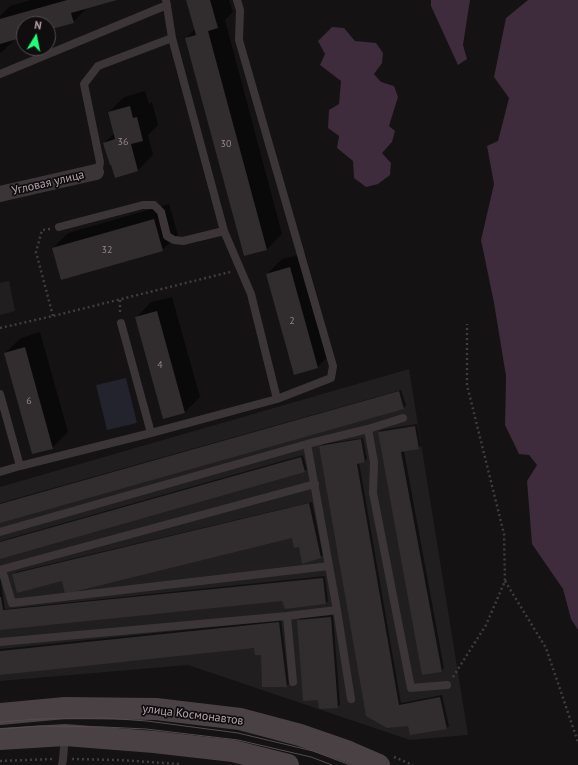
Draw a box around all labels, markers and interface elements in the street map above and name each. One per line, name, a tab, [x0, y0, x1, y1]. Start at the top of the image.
north arrow	[16, 16, 56, 56]
text: N	[33, 18, 43, 33]
house number: 36	[118, 136, 128, 148]
house number: 30	[221, 138, 231, 150]
street label: Угловая улица	[10, 168, 86, 198]
house number: 32	[102, 244, 112, 256]
house number: 2	[289, 315, 295, 327]
house number: 4	[157, 359, 163, 371]
house number: 6	[26, 395, 32, 407]
street label: улица Космонавтов	[142, 702, 244, 728]

